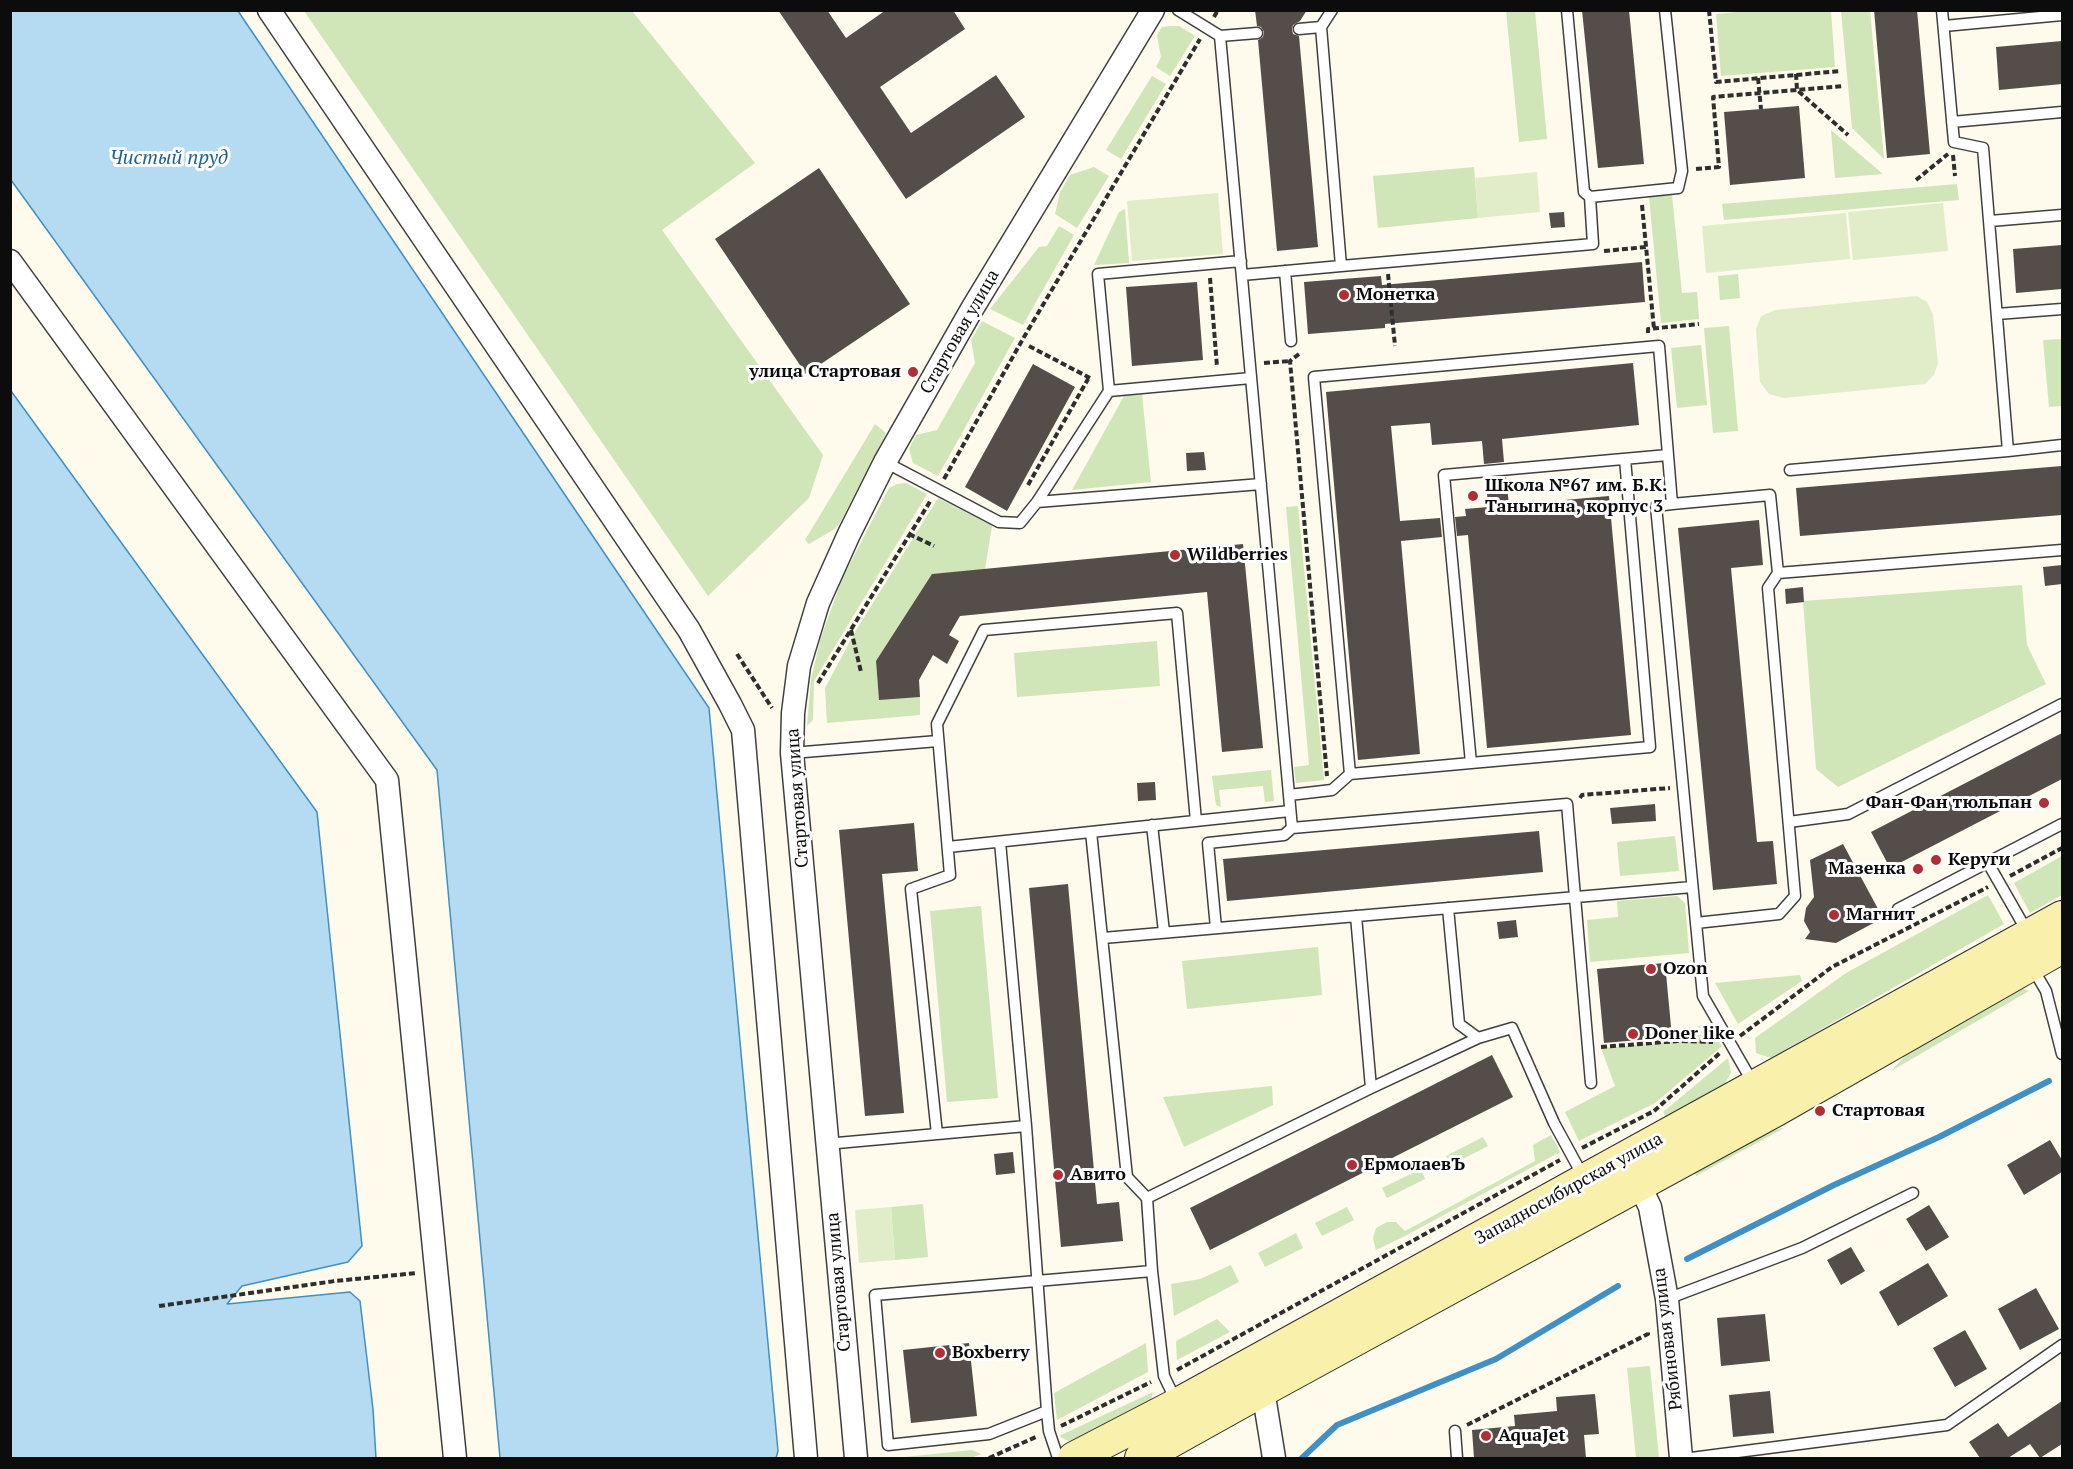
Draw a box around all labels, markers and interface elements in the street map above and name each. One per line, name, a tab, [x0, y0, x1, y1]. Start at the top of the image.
water label: Чистый пруд	[110, 146, 228, 170]
street label: Стартовая улица	[916, 266, 1004, 398]
place label: Монетка	[1356, 284, 1436, 306]
marker: Монетка	[1337, 288, 1351, 302]
place label: улица Стартовая	[749, 361, 901, 383]
marker: улица Стартовая	[906, 365, 920, 379]
place label: Школа №67 им. Б.К. Таныгина, корпус 3	[1485, 475, 1667, 518]
marker: Школа №67 им. Б.К. Таныгина, корпус 3	[1466, 489, 1480, 503]
place label: Wildberries	[1187, 544, 1288, 566]
marker: Wildberries	[1168, 548, 1182, 562]
street label: Стартовая улица	[782, 727, 814, 869]
place label: Фан-Фан тюльпан	[1866, 792, 2032, 814]
marker: Фан-Фан тюльпан	[2037, 796, 2051, 810]
place label: Керуги	[1948, 849, 2010, 871]
marker: Керуги	[1929, 853, 1943, 867]
place label: Мазенка	[1828, 858, 1906, 880]
marker: Мазенка	[1911, 862, 1925, 876]
place label: Магнит	[1846, 904, 1915, 926]
marker: Магнит	[1827, 908, 1841, 922]
place label: Ozon	[1663, 958, 1708, 980]
marker: Ozon	[1644, 962, 1658, 976]
place label: Doner like	[1645, 1023, 1735, 1045]
marker: Doner like	[1626, 1027, 1640, 1041]
place label: Стартовая	[1832, 1100, 1925, 1122]
marker: Стартовая	[1813, 1104, 1827, 1118]
street label: Западносибирская улица	[1471, 1128, 1667, 1250]
place label: ЕрмолаевЪ	[1364, 1154, 1465, 1176]
marker: ЕрмолаевЪ	[1345, 1158, 1359, 1172]
place label: Авито	[1070, 1164, 1126, 1186]
marker: Авито	[1051, 1168, 1065, 1182]
street label: Стартовая улица	[822, 1211, 856, 1353]
street label: Рябиновая улица	[1649, 1267, 1687, 1411]
place label: Boxberry	[952, 1342, 1030, 1364]
marker: Boxberry	[933, 1346, 947, 1360]
place label: AquaJet	[1498, 1425, 1566, 1447]
marker: AquaJet	[1479, 1429, 1493, 1443]

